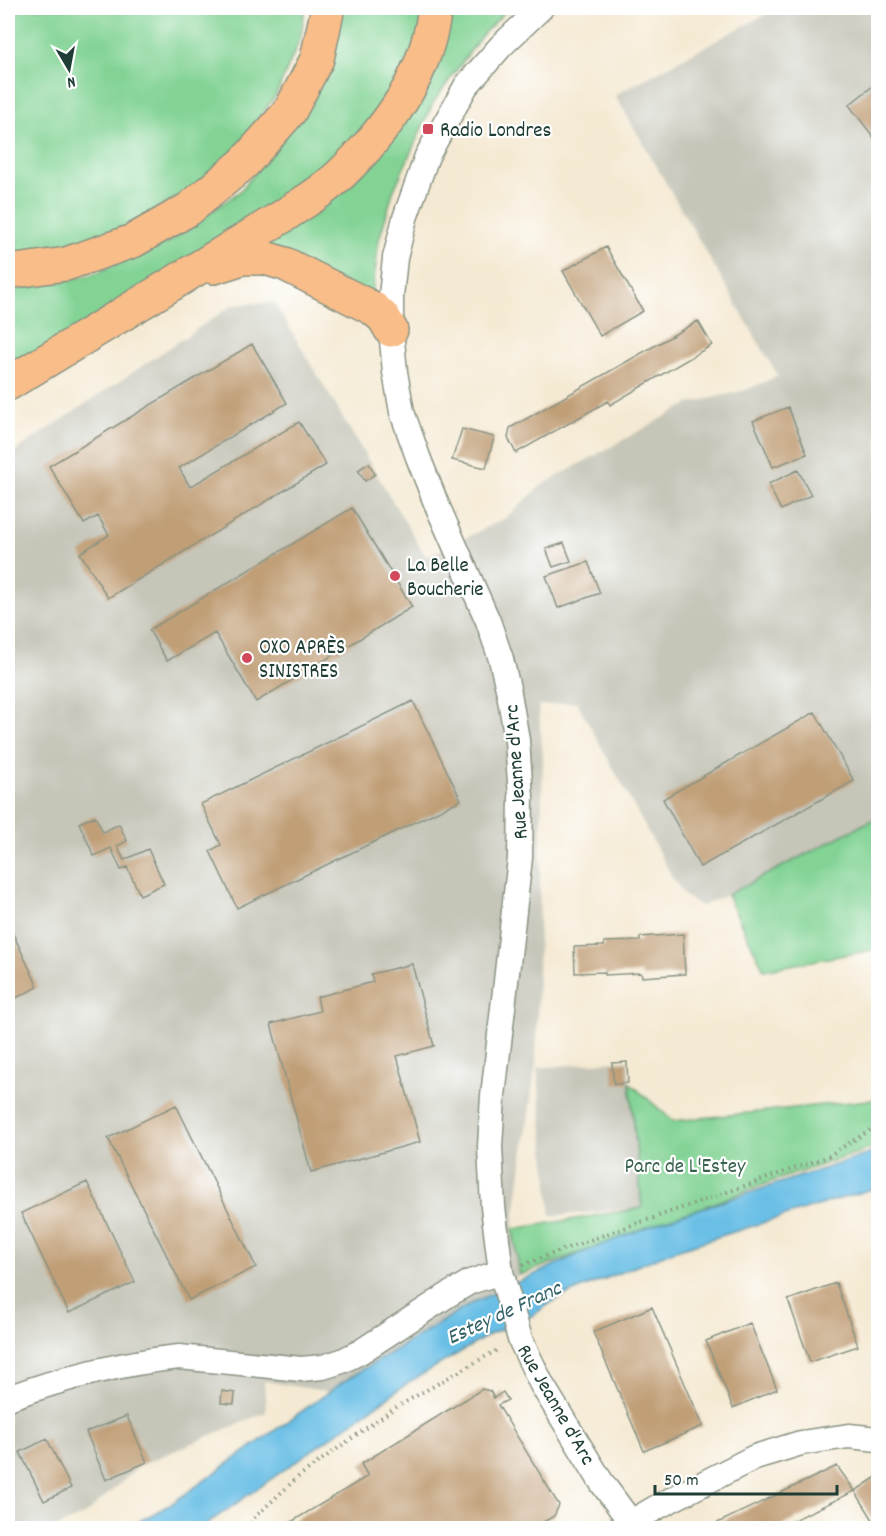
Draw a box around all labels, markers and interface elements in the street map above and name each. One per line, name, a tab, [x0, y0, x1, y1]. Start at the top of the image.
north arrow	[39, 39, 99, 99]
text: N	[65, 69, 77, 93]
place label: Radio Londres	[440, 117, 551, 147]
marker: Radio Londres	[421, 122, 435, 136]
place label: La Belle Boucherie	[407, 552, 484, 606]
marker: La Belle Boucherie	[388, 569, 402, 583]
place label: OXO APRÈS SINISTRES	[259, 634, 345, 688]
marker: OXO APRÈS SINISTRES	[240, 651, 254, 665]
street label: Rue Jeanne d'Arc	[498, 703, 538, 840]
park label: Parc de L'Estey	[625, 1153, 746, 1183]
water label: Estey de Franc	[442, 1274, 568, 1354]
street label: Rue Jeanne d'Arc	[508, 1339, 601, 1472]
scale bar	[655, 1458, 836, 1496]
text: 50 m	[664, 1469, 699, 1494]

